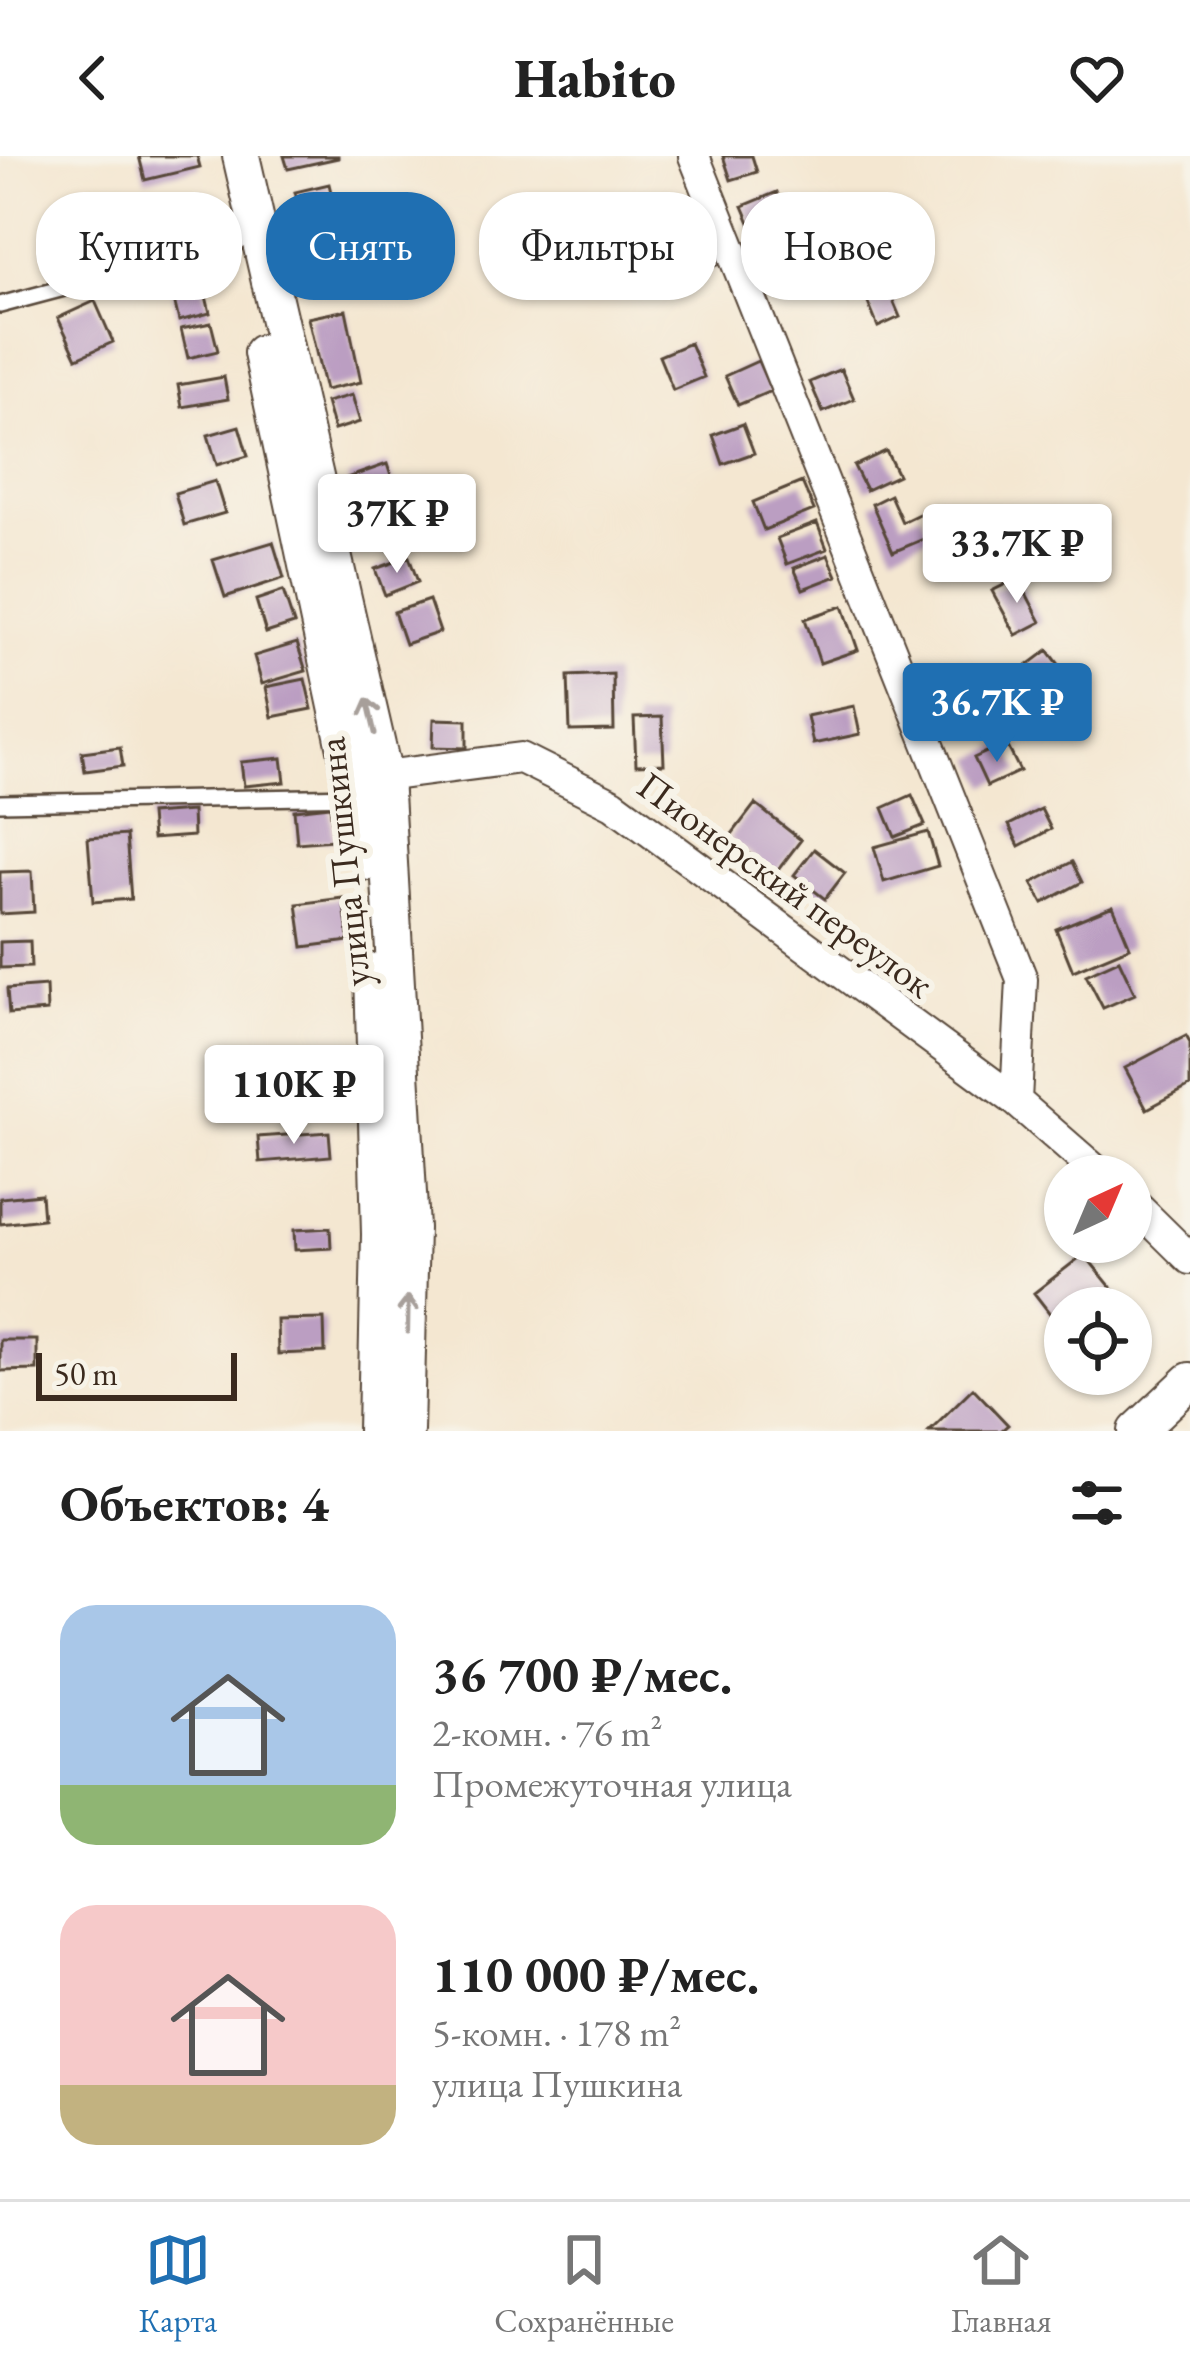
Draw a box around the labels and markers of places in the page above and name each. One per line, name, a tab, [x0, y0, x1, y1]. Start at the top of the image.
pin: 37K ₽	[313, 474, 481, 576]
pin: 33.7K ₽	[906, 504, 1128, 606]
pin: 36.7K ₽	[886, 663, 1108, 765]
pin: 110K ₽	[196, 1045, 392, 1147]

